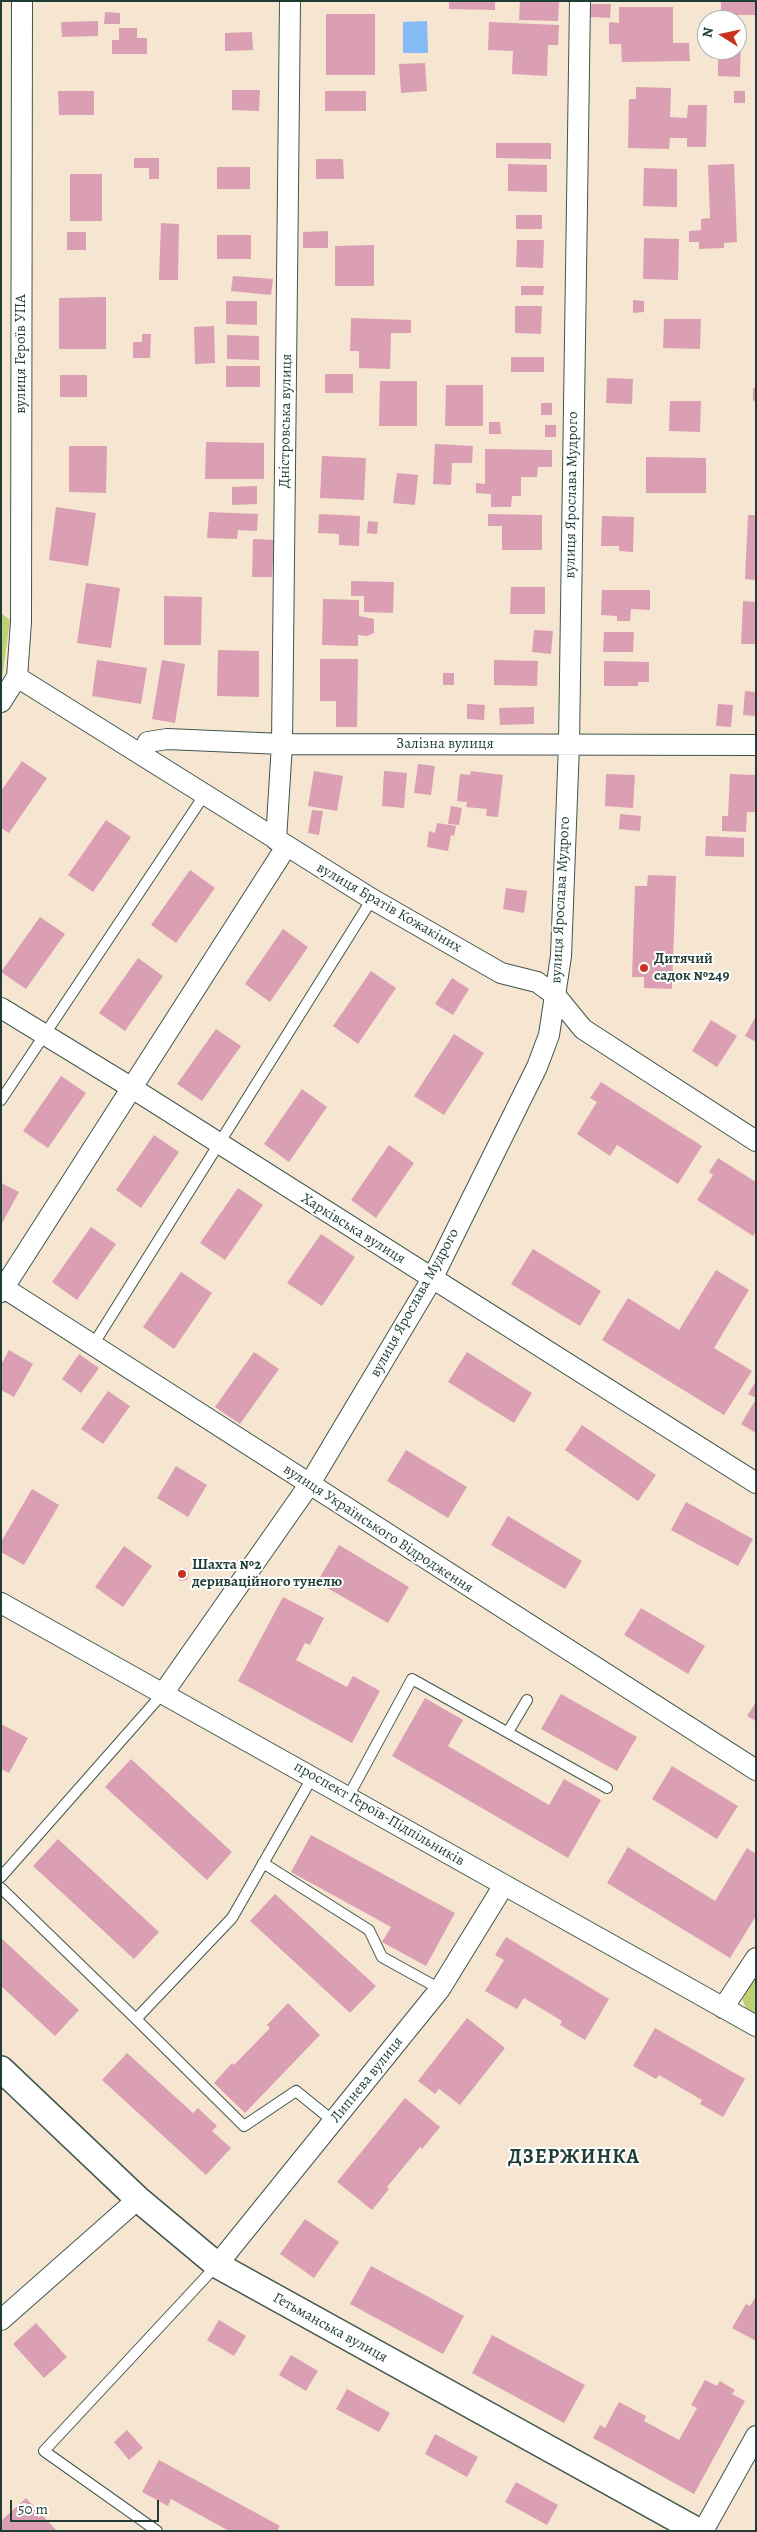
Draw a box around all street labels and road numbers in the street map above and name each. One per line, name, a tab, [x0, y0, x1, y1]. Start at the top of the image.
street label: вулиця Героїв УПА	[12, 294, 30, 414]
street label: Дністровська вулиця	[276, 354, 296, 488]
street label: вулиця Ярослава Мудрого	[562, 411, 582, 579]
street label: Залізна вулиця	[396, 735, 494, 753]
street label: вулиця Ярослава Мудрого	[548, 816, 574, 984]
street label: вулиця Братів Кожакіних	[313, 859, 465, 957]
street label: Харківська вулиця	[297, 1190, 409, 1268]
street label: вулиця Ярослава Мудрого	[367, 1226, 463, 1380]
street label: вулиця Українського Відродження	[280, 1461, 476, 1597]
street label: проспект Героїв-Підпільників	[290, 1758, 468, 1870]
street label: Липнева вулиця	[327, 2033, 407, 2127]
street label: Гетьманська вулиця	[270, 2289, 390, 2367]

